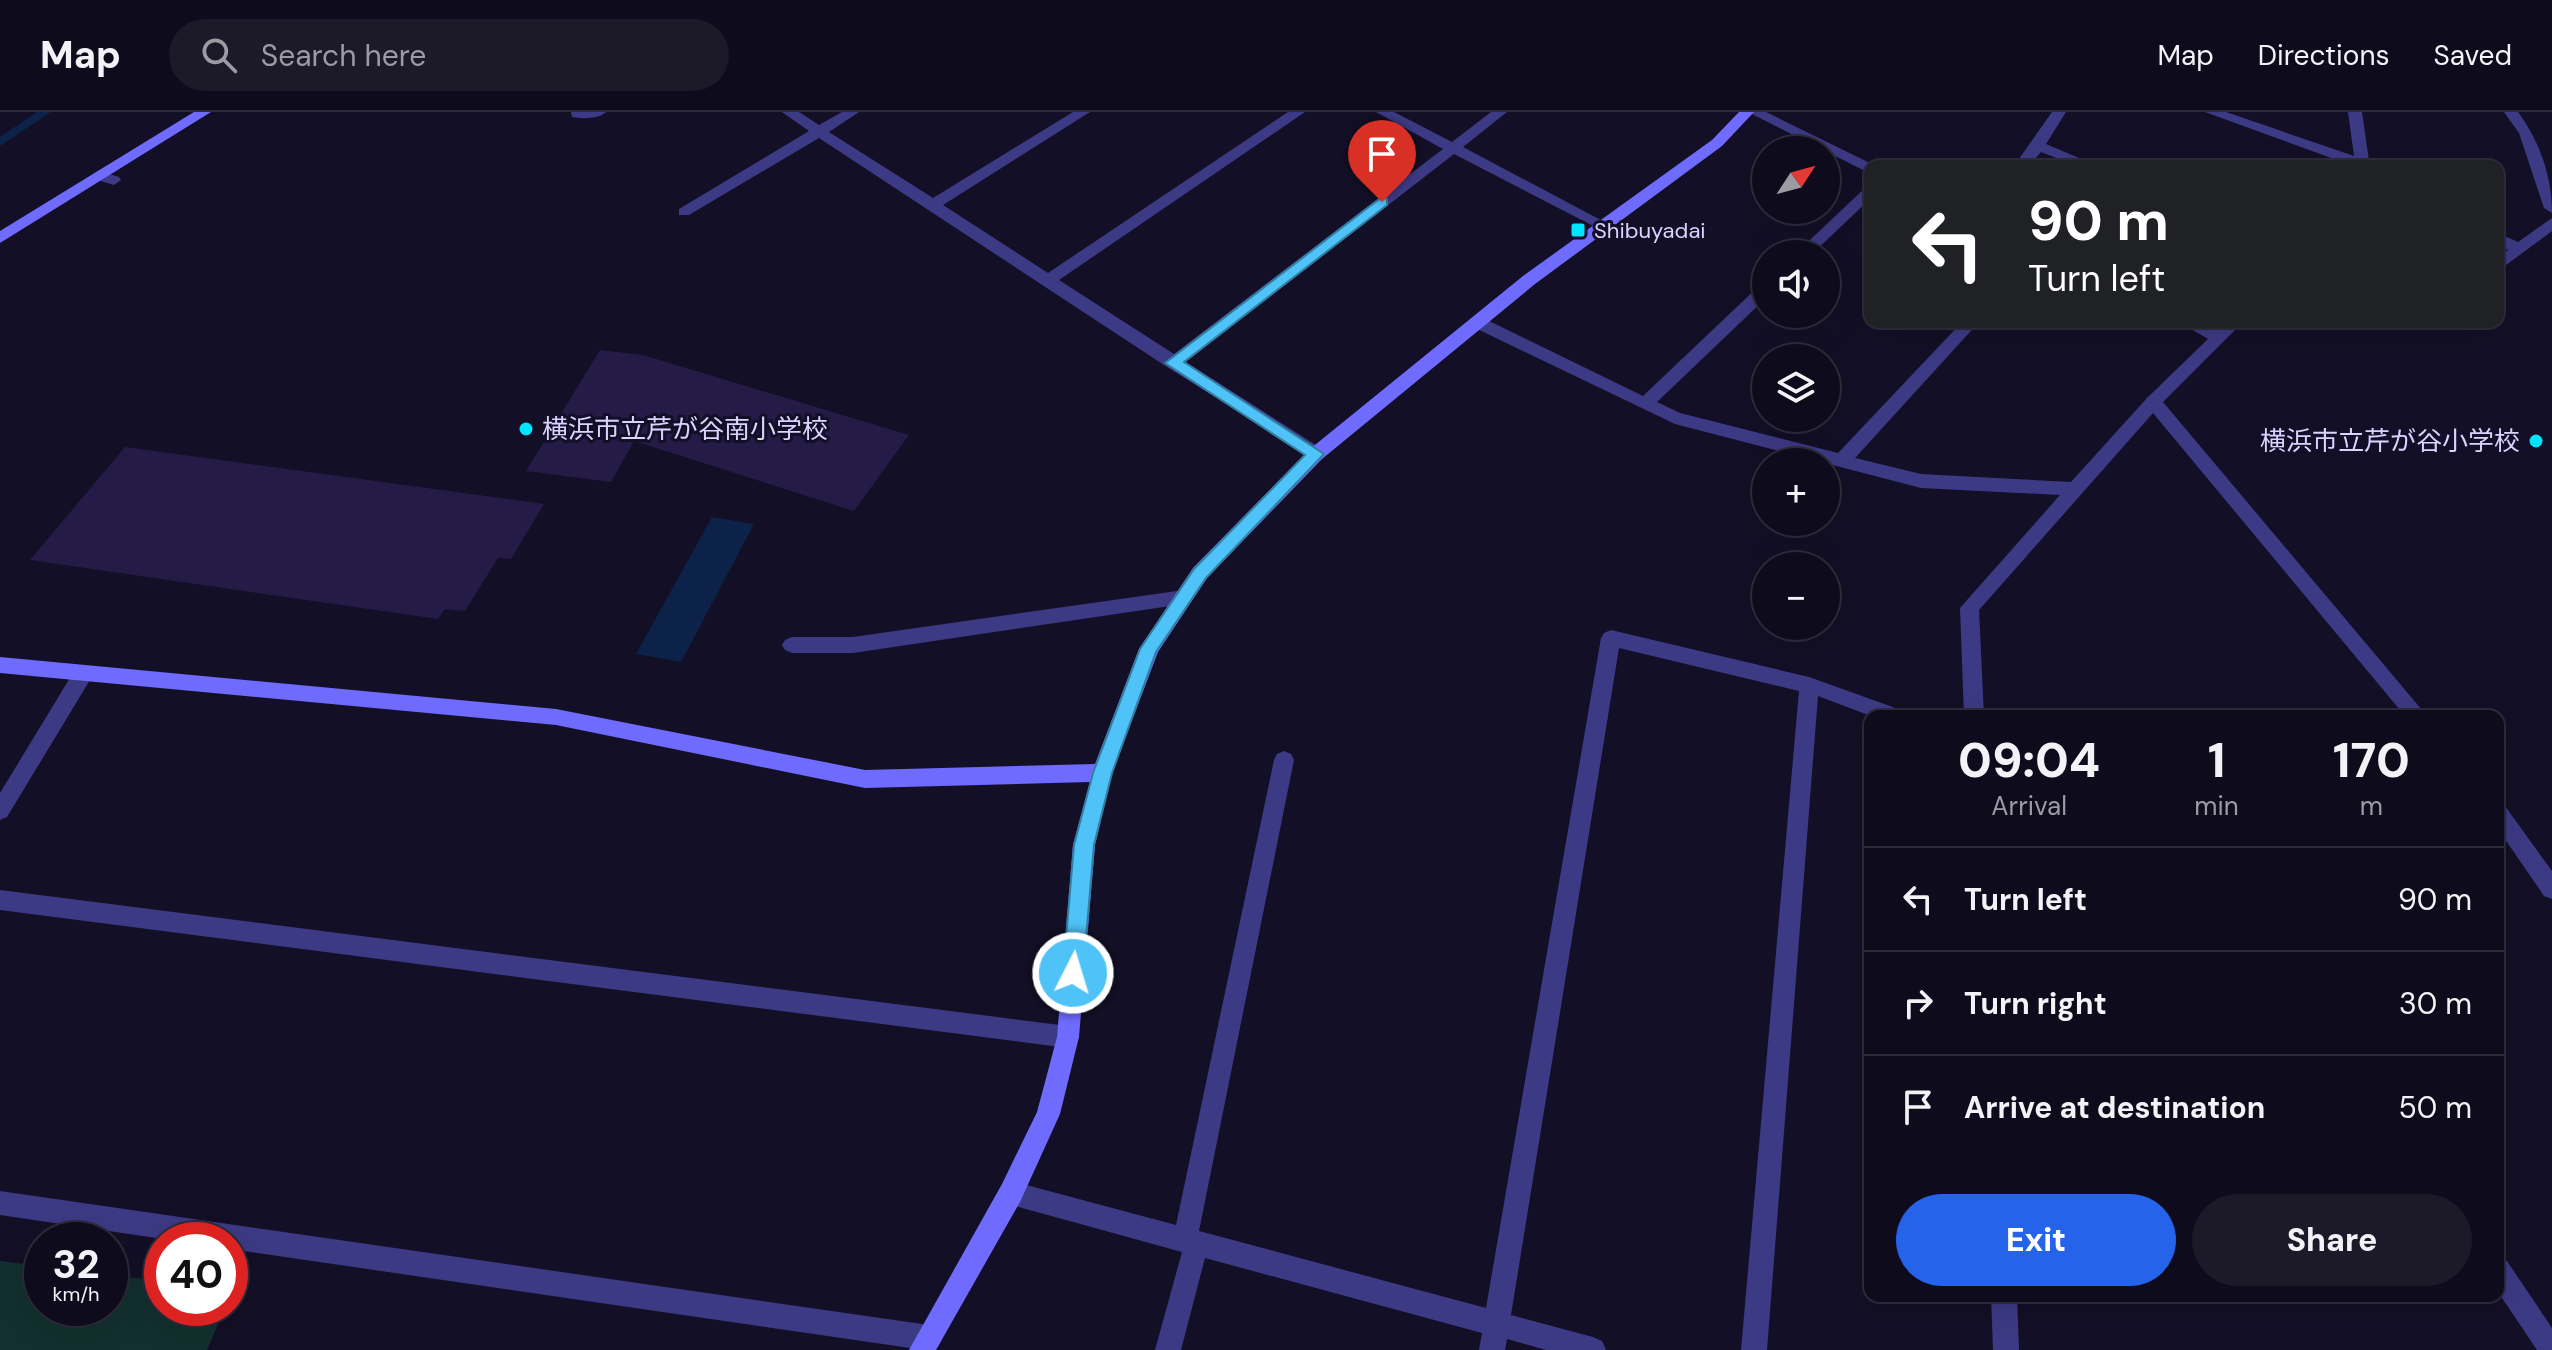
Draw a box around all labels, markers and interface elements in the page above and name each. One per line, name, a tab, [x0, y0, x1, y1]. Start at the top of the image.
search box	[169, 19, 729, 91]
text: Map	[40, 30, 121, 80]
icon: search	[197, 33, 241, 77]
text: Search here	[261, 36, 426, 75]
text: Map	[2157, 37, 2214, 74]
text: Directions	[2258, 37, 2390, 74]
text: Saved	[2434, 37, 2512, 74]
pin	[1348, 120, 1416, 202]
icon: arrive	[1360, 132, 1404, 176]
north arrow	[1752, 136, 1840, 224]
map controls	[1752, 136, 1840, 640]
text: 90 m	[2028, 184, 2169, 257]
icon: left	[1896, 192, 2000, 296]
place label: Shibuyadai	[1594, 216, 1706, 245]
marker: Shibuyadai	[1569, 221, 1587, 239]
button: sound	[1752, 240, 1840, 328]
text: Turn left	[2028, 255, 2165, 302]
button: layers	[1752, 344, 1840, 432]
place label: 横浜市立芹が谷南小学校	[542, 412, 828, 446]
marker: 横浜市立芹が谷南小学校	[517, 420, 535, 438]
place label: 横浜市立芹が谷小学校	[2260, 424, 2520, 458]
marker: 横浜市立芹が谷小学校	[2527, 432, 2545, 450]
button: +	[1752, 448, 1840, 536]
button: −	[1752, 552, 1840, 640]
text: 09:04	[1958, 729, 2100, 792]
text: 1	[2208, 729, 2225, 792]
text: 170	[2333, 729, 2410, 792]
text: Arrival	[1991, 789, 2067, 823]
text: min	[2194, 789, 2239, 823]
text: m	[2360, 789, 2383, 823]
icon: left	[1896, 877, 1940, 921]
text: Turn left	[1964, 880, 2087, 919]
text: 90 m	[2398, 880, 2472, 919]
position arrow	[1031, 931, 1115, 1015]
icon: right	[1896, 981, 1940, 1025]
text: Turn right	[1964, 984, 2107, 1023]
text: 30 m	[2399, 984, 2472, 1023]
icon: arrive	[1896, 1085, 1940, 1129]
text: Arrive at destination	[1964, 1088, 2265, 1127]
text: 50 m	[2398, 1088, 2472, 1127]
button: Exit	[1896, 1194, 2176, 1286]
button: Share	[2192, 1194, 2472, 1286]
speed limit sign: 40	[144, 1222, 248, 1326]
text: 32	[52, 1238, 100, 1290]
text: km/h	[52, 1281, 100, 1307]

